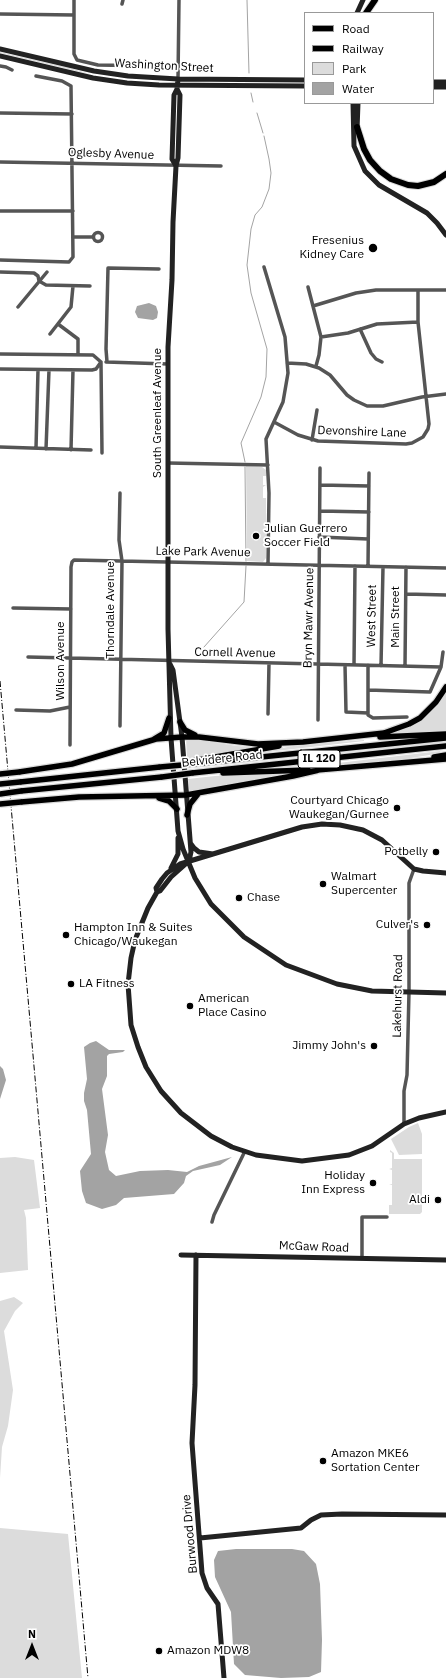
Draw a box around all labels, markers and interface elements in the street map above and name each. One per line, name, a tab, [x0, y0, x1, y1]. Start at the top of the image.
legend	[304, 12, 434, 104]
text: Road	[342, 21, 370, 36]
text: Railway	[342, 41, 384, 56]
street label: Washington Street	[114, 56, 214, 76]
text: Park	[342, 61, 366, 76]
text: Water	[342, 81, 374, 96]
street label: Oglesby Avenue	[68, 145, 154, 163]
place label: Fresenius Kidney Care	[299, 234, 364, 262]
marker: Fresenius Kidney Care	[367, 242, 379, 254]
street label: South Greenleaf Avenue	[151, 348, 165, 478]
street label: Devonshire Lane	[317, 423, 407, 441]
place label: Julian Guerrero Soccer Field	[264, 522, 347, 550]
marker: Julian Guerrero Soccer Field	[251, 531, 261, 541]
street label: Lake Park Avenue	[155, 544, 251, 560]
street label: Thorndale Avenue	[104, 561, 118, 659]
street label: Bryn Mawr Avenue	[301, 568, 317, 668]
street label: West Street	[364, 584, 380, 648]
street label: Main Street	[389, 586, 403, 648]
street label: Wilson Avenue	[54, 621, 68, 701]
street label: Cornell Avenue	[194, 645, 276, 661]
street label: Belvidere Road	[181, 748, 263, 770]
road number: IL 120	[298, 750, 340, 768]
place label: Courtyard Chicago Waukegan/Gurnee	[289, 794, 389, 822]
marker: Courtyard Chicago Waukegan/Gurnee	[392, 803, 402, 813]
place label: Potbelly	[384, 845, 428, 859]
marker: Potbelly	[431, 847, 441, 857]
place label: Walmart Supercenter	[331, 870, 397, 898]
marker: Walmart Supercenter	[318, 879, 328, 889]
place label: Chase	[247, 891, 280, 905]
marker: Chase	[234, 893, 244, 903]
place label: Culver's	[376, 918, 419, 932]
marker: Culver's	[422, 920, 432, 930]
place label: Hampton Inn & Suites Chicago/Waukegan	[74, 921, 193, 949]
marker: Hampton Inn & Suites Chicago/Waukegan	[61, 930, 71, 940]
street label: Lakehurst Road	[390, 954, 406, 1038]
place label: LA Fitness	[79, 977, 135, 991]
marker: LA Fitness	[66, 979, 76, 989]
place label: American Place Casino	[198, 992, 267, 1020]
marker: American Place Casino	[185, 1001, 195, 1011]
place label: Jimmy John's	[292, 1039, 366, 1053]
marker: Jimmy John's	[369, 1041, 379, 1051]
place label: Holiday Inn Express	[301, 1169, 365, 1197]
marker: Holiday Inn Express	[368, 1178, 378, 1188]
place label: Aldi	[409, 1193, 430, 1207]
marker: Aldi	[433, 1195, 443, 1205]
street label: McGaw Road	[279, 1239, 349, 1255]
place label: Amazon MKE6 Sortation Center	[331, 1447, 419, 1475]
marker: Amazon MKE6 Sortation Center	[318, 1456, 328, 1466]
street label: Burwood Drive	[179, 1494, 201, 1574]
north arrow	[12, 1626, 52, 1666]
text: N	[28, 1627, 36, 1641]
place label: Amazon MDW8	[167, 1644, 249, 1658]
marker: Amazon MDW8	[154, 1646, 164, 1656]

